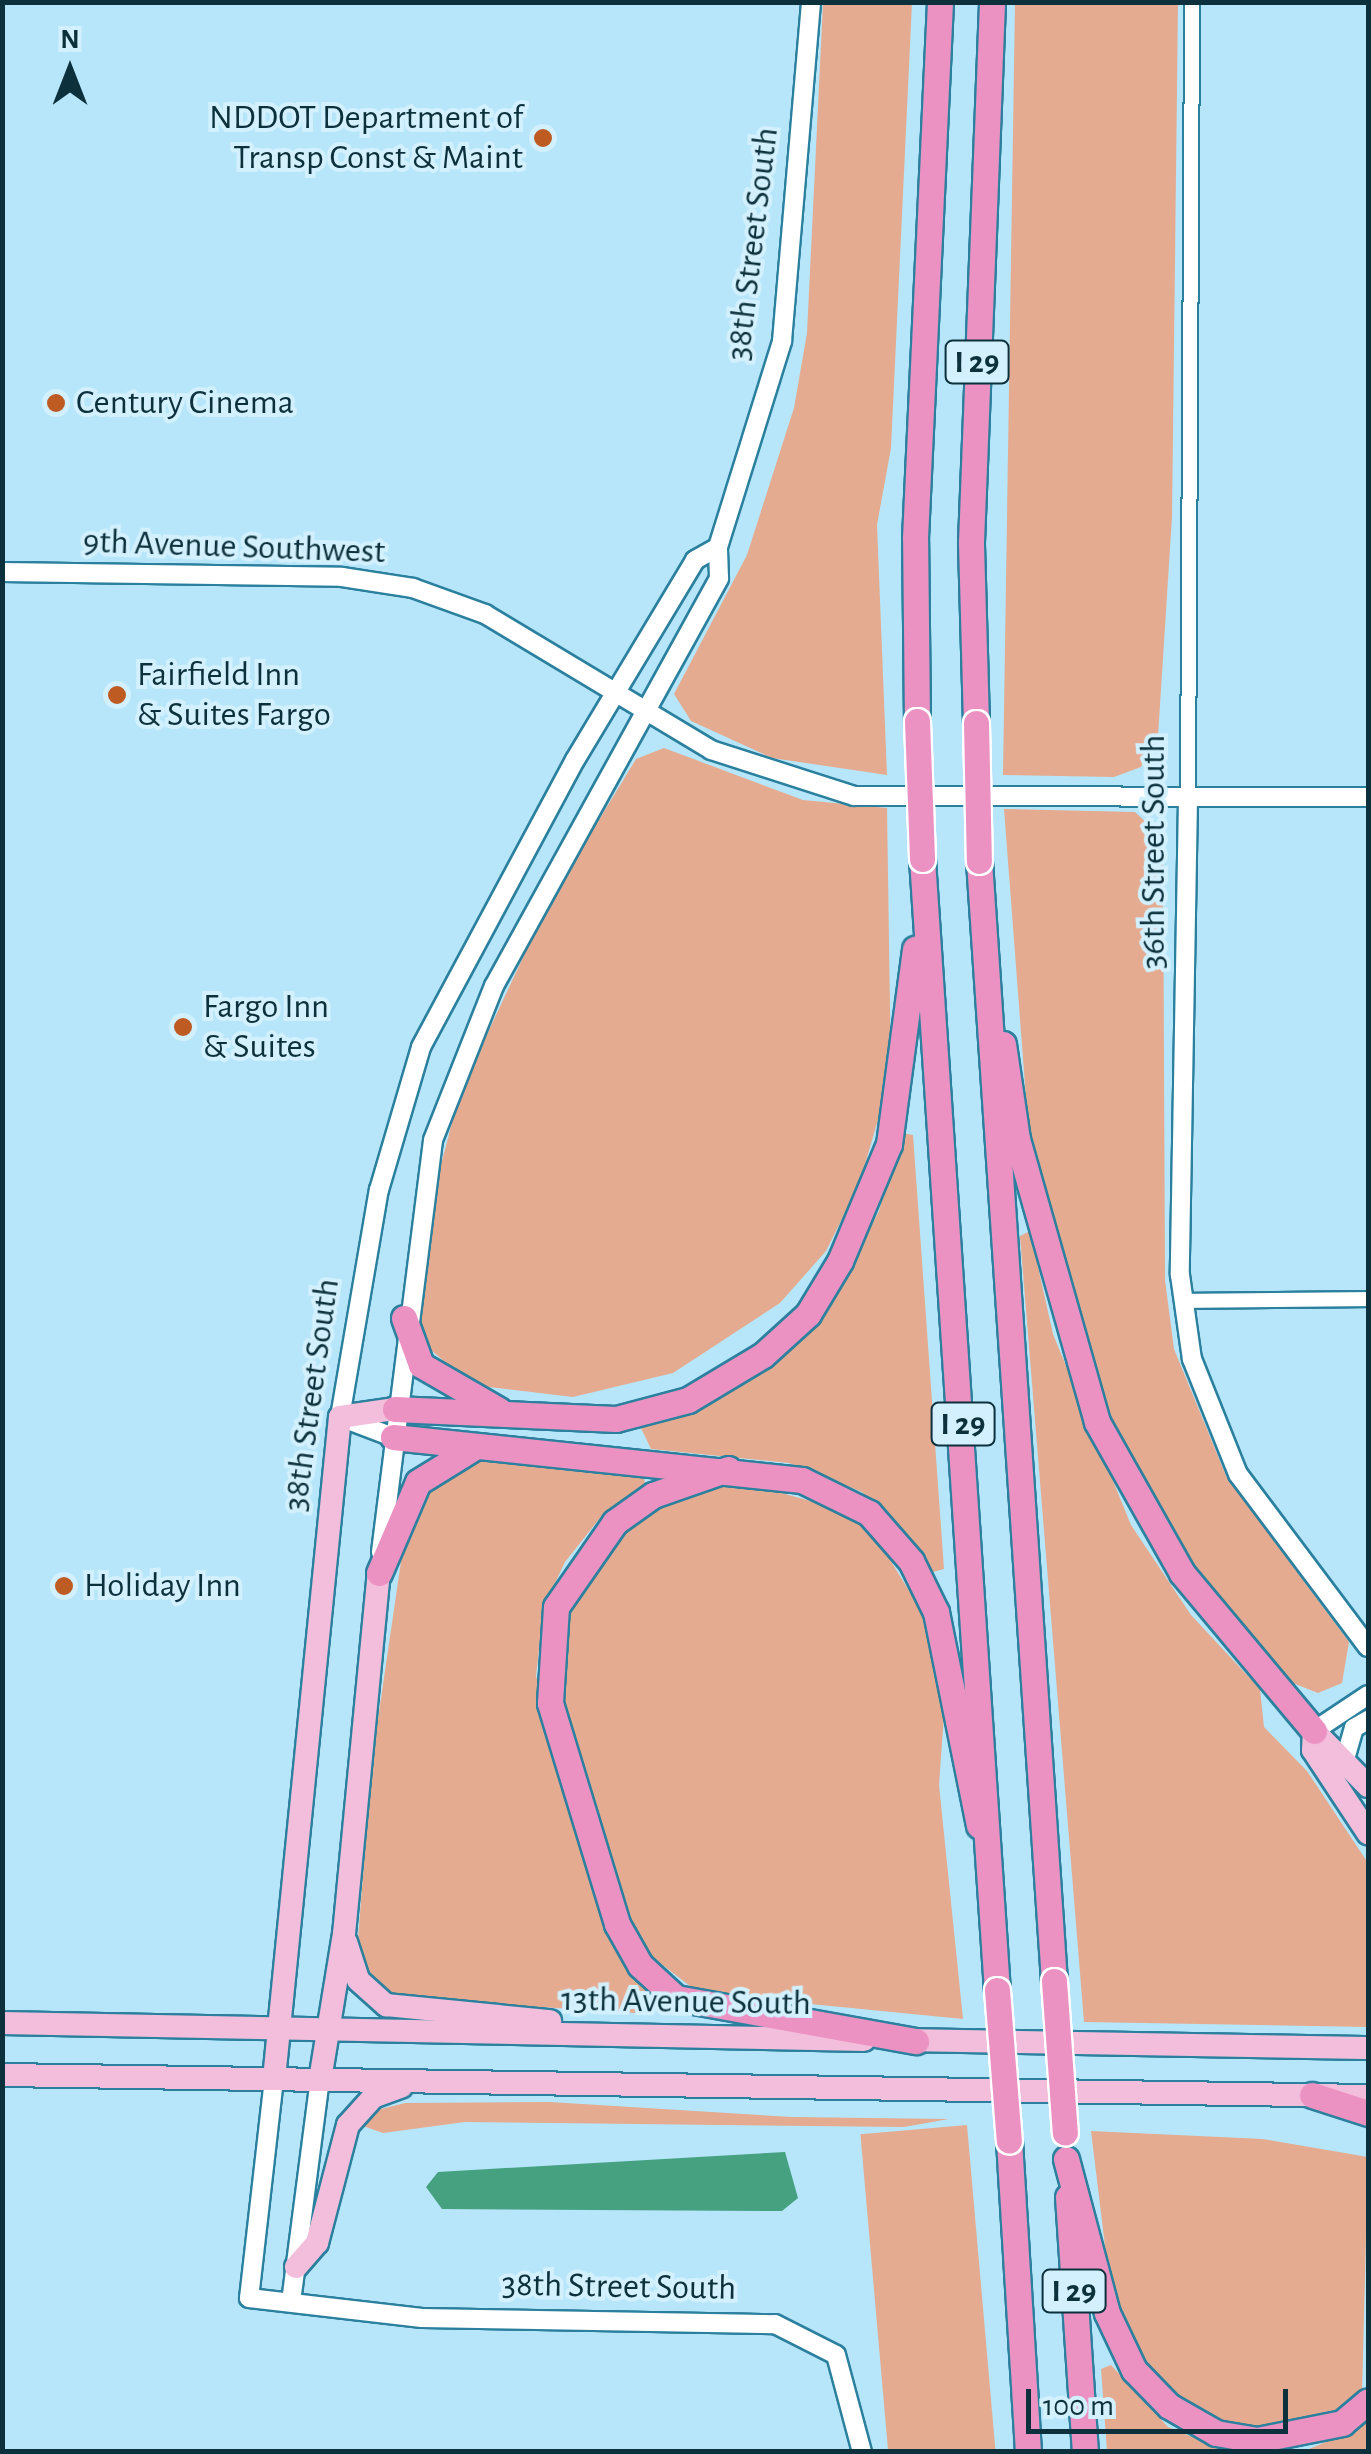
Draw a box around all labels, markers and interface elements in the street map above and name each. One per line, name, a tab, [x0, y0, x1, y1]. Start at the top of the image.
north arrow	[20, 20, 120, 120]
text: N	[60, 26, 80, 54]
place label: NDDOT Department of Transp Const & Maint	[209, 97, 523, 179]
street label: 38th Street South	[718, 125, 788, 363]
marker: NDDOT Department of Transp Const & Maint	[532, 127, 554, 149]
road number: I 29	[944, 335, 1010, 389]
place label: Century Cinema	[76, 382, 294, 424]
marker: Century Cinema	[45, 392, 67, 414]
street label: 9th Avenue Southwest	[82, 521, 386, 573]
place label: Fairfield Inn & Suites Fargo	[137, 654, 331, 736]
marker: Fairfield Inn & Suites Fargo	[106, 684, 128, 706]
street label: 36th Street South	[1133, 735, 1175, 969]
place label: Fargo Inn & Suites	[203, 986, 329, 1068]
marker: Fargo Inn & Suites	[172, 1016, 194, 1038]
street label: 38th Street South	[275, 1276, 349, 1514]
road number: I 29	[930, 1397, 996, 1451]
place label: Holiday Inn	[84, 1565, 241, 1607]
marker: Holiday Inn	[53, 1575, 75, 1597]
street label: 13th Avenue South	[561, 1979, 811, 2025]
street label: 38th Street South	[501, 2264, 737, 2310]
road number: I 29	[1042, 2264, 1106, 2318]
scale bar	[1031, 2369, 1294, 2431]
text: 100 m	[1043, 2391, 1114, 2421]

